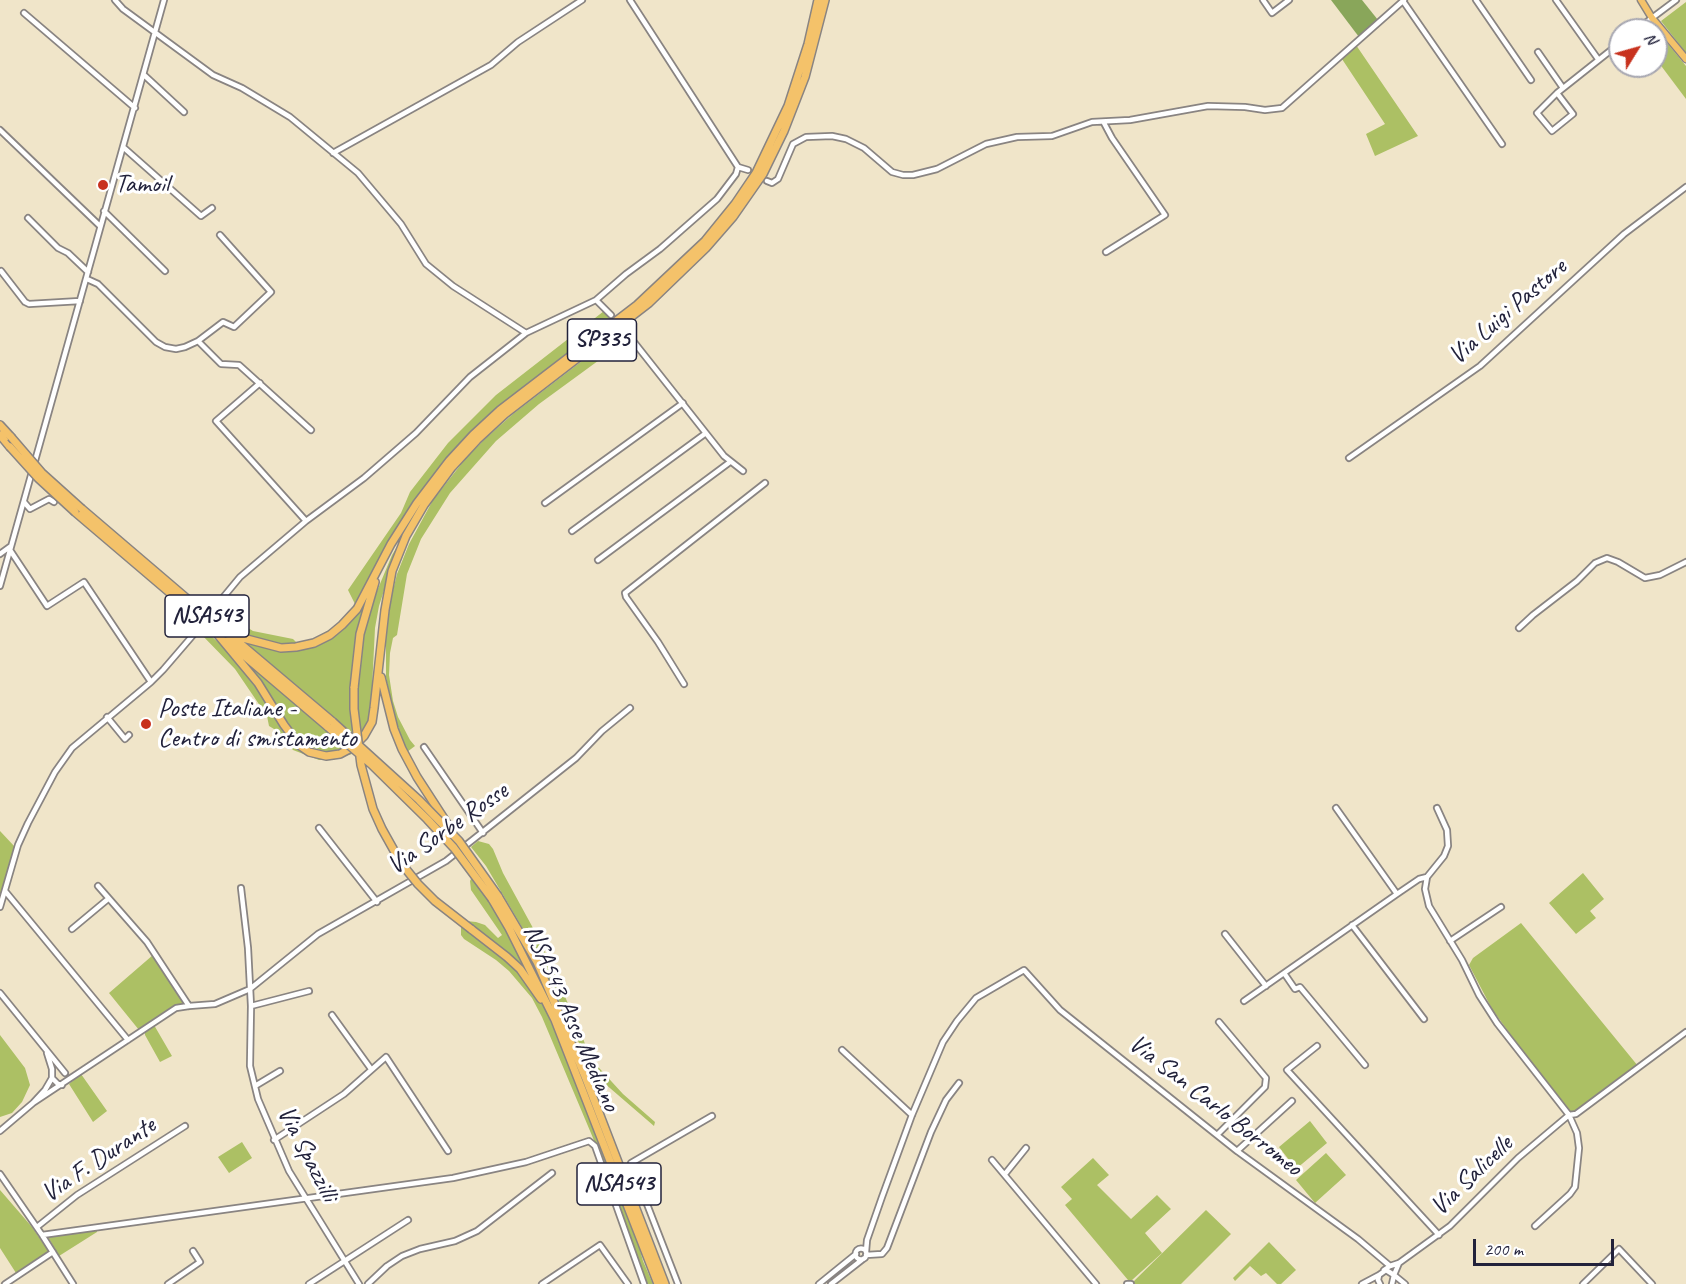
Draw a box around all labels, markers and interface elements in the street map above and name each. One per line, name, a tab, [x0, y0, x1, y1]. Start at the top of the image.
north arrow	[1608, 18, 1668, 78]
text: N	[1640, 28, 1662, 48]
place label: Tamoil	[115, 169, 169, 201]
marker: Tamoil	[96, 178, 110, 192]
street label: Via Luigi Pastore	[1443, 252, 1573, 372]
road number: SP335	[568, 319, 636, 361]
road number: NSA543	[165, 595, 249, 637]
place label: Poste Italiane - Centro di smistamento	[158, 693, 357, 754]
marker: Poste Italiane - Centro di smistamento	[139, 717, 153, 731]
street label: Via Sorbe Rosse	[382, 776, 514, 882]
street label: NSA543 Asse Mediano	[516, 920, 626, 1116]
street label: Via San Carlo Borromeo	[1122, 1029, 1308, 1183]
street label: Via Spazzilli	[270, 1101, 344, 1207]
street label: Via F. Durante	[36, 1111, 162, 1209]
street label: Via Salicelle	[1424, 1129, 1520, 1223]
road number: NSA543	[577, 1163, 661, 1205]
scale bar	[1476, 1227, 1617, 1265]
text: 200 m	[1484, 1238, 1523, 1260]

